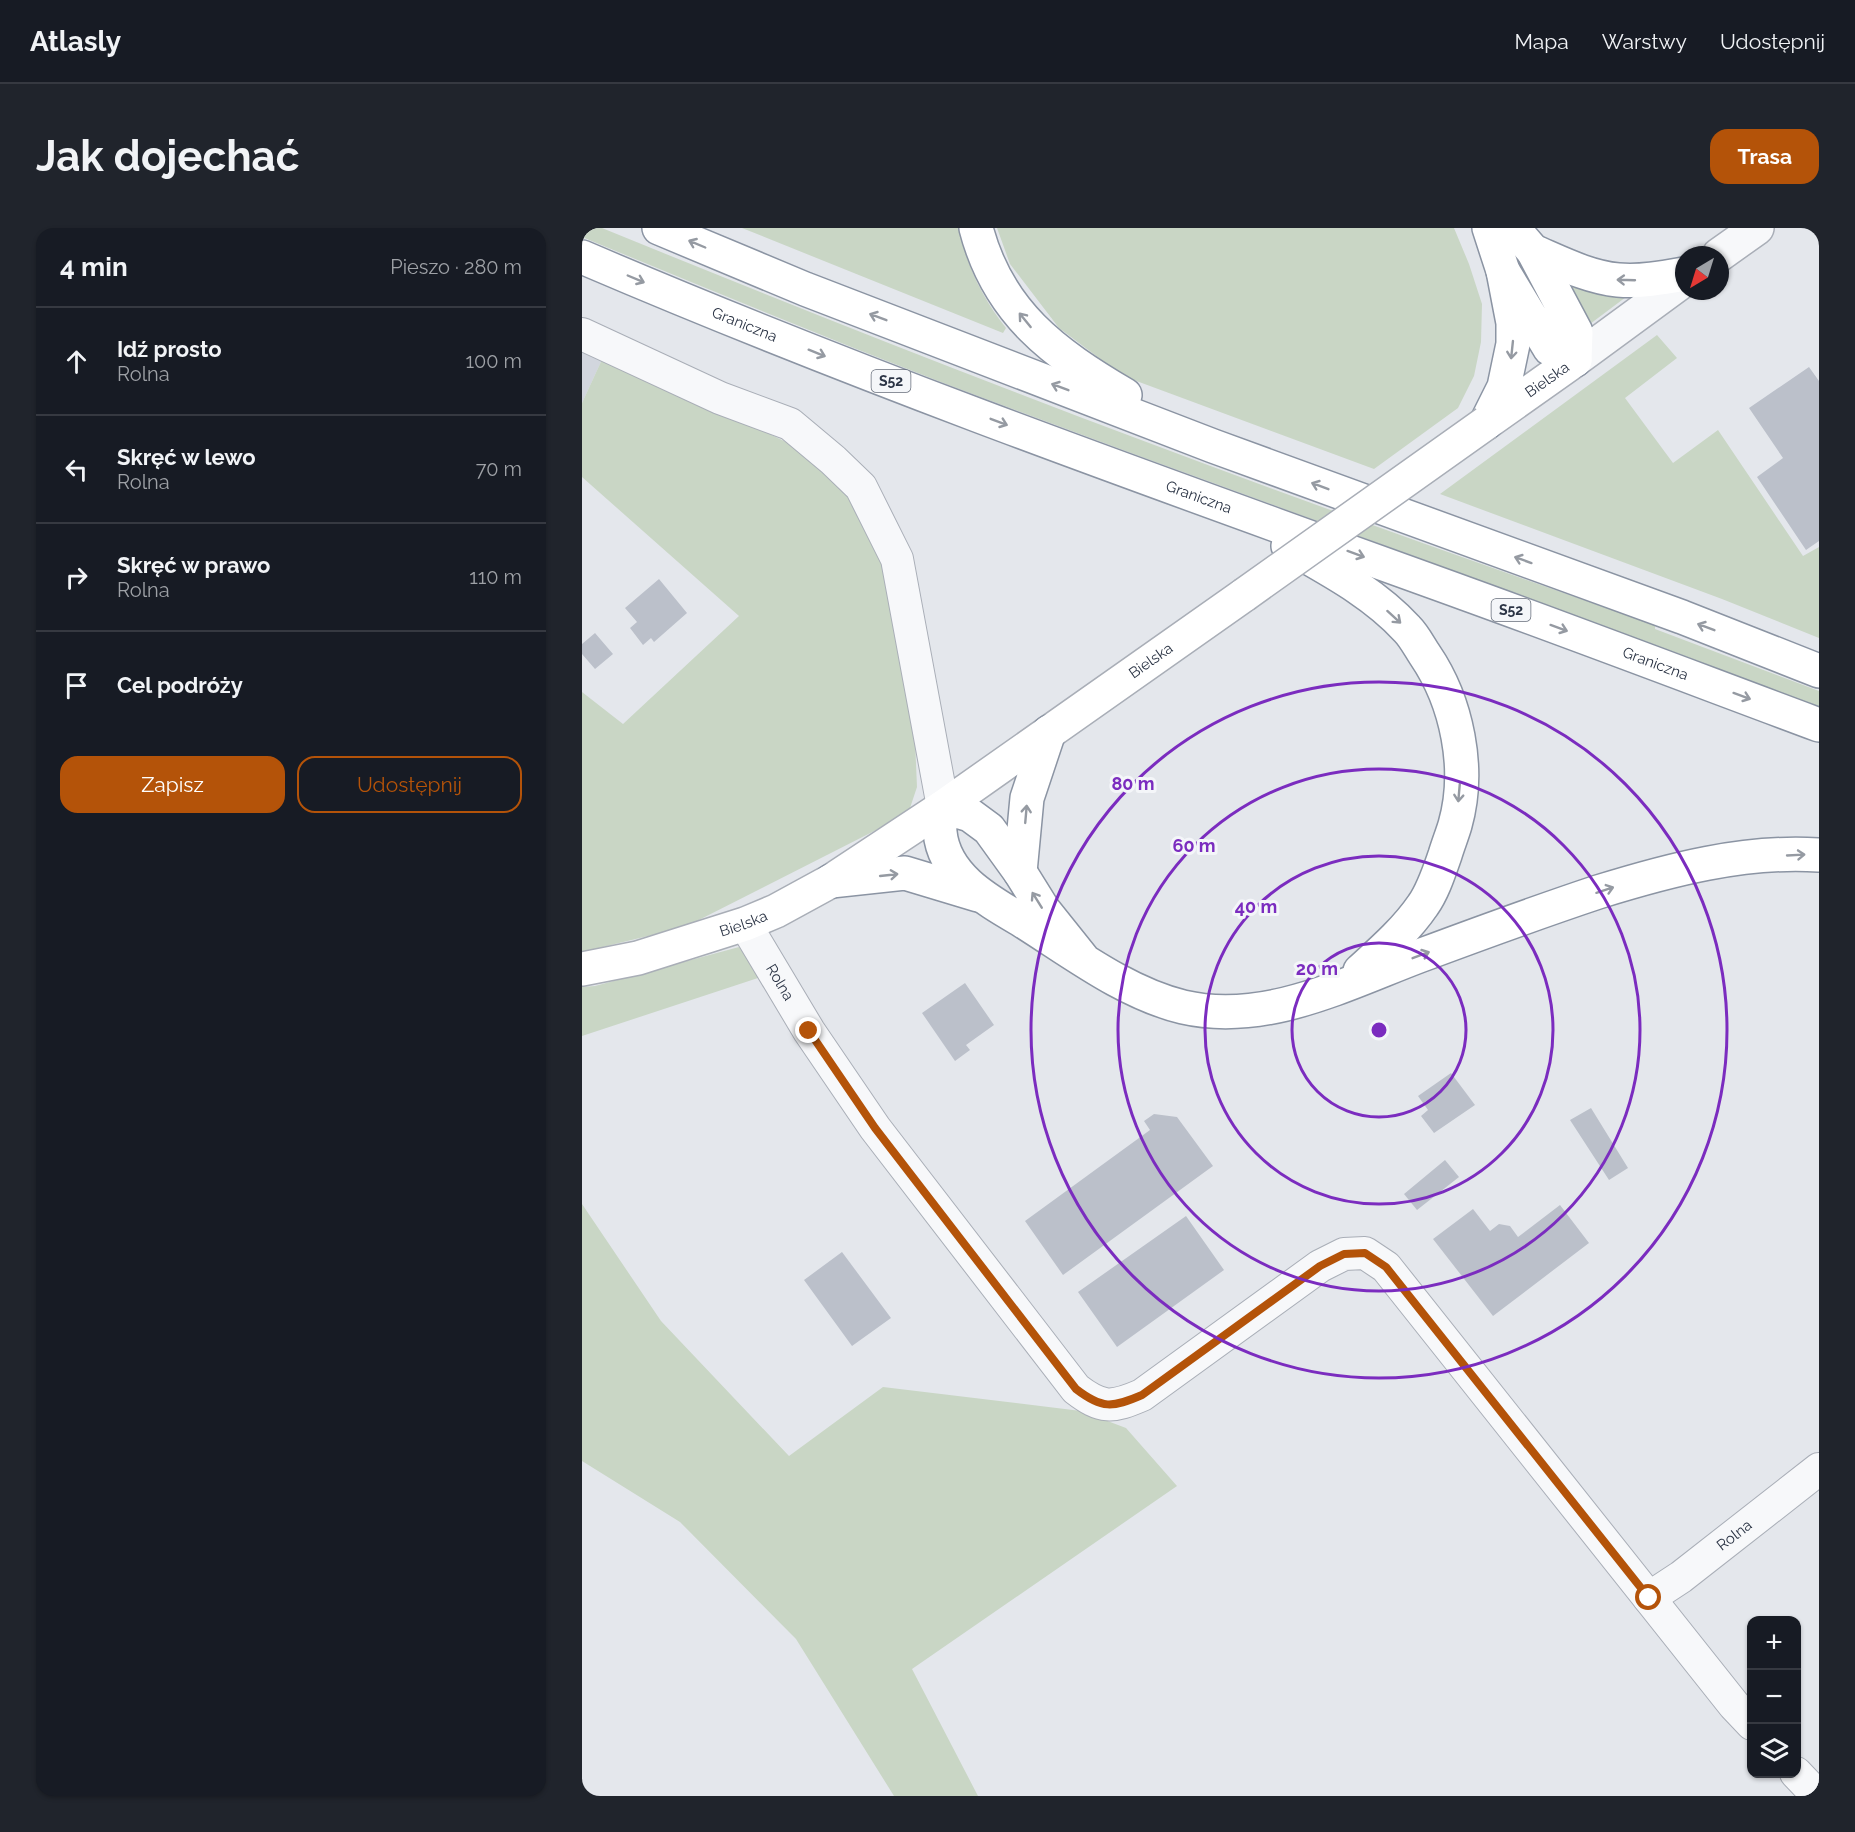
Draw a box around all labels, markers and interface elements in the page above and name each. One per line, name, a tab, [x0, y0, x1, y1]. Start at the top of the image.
text: Atlasly	[30, 25, 121, 58]
text: Mapa	[1514, 29, 1569, 54]
text: Warstwy	[1602, 29, 1687, 54]
text: Udostępnij	[1720, 29, 1825, 54]
button: Trasa	[1710, 129, 1819, 184]
text: Jak dojechać	[36, 132, 299, 181]
one-way arrow	[688, 238, 707, 249]
north arrow	[1675, 246, 1729, 300]
text: 4 min	[60, 252, 128, 282]
text: Pieszo · 280 m	[390, 255, 522, 279]
one-way arrow	[626, 274, 645, 285]
one-way arrow	[1617, 274, 1637, 286]
street label: Graniczna	[709, 303, 780, 346]
one-way arrow	[869, 311, 888, 322]
one-way arrow	[1019, 313, 1032, 329]
text: Idź prosto	[117, 336, 222, 362]
one-way arrow	[1506, 340, 1517, 359]
icon: ahead	[60, 345, 93, 378]
one-way arrow	[807, 348, 825, 359]
text: 100 m	[465, 349, 522, 373]
street label: Bielska	[1522, 358, 1573, 401]
text: Rolna	[117, 362, 170, 386]
road number: S52	[872, 370, 910, 392]
one-way arrow	[1051, 380, 1070, 391]
one-way arrow	[989, 417, 1008, 428]
text: Skręć w lewo	[117, 444, 256, 470]
icon: left	[60, 453, 93, 486]
text: 70 m	[476, 457, 522, 481]
text: Rolna	[117, 470, 170, 494]
street label: Graniczna	[1163, 477, 1234, 517]
one-way arrow	[1311, 480, 1329, 491]
one-way arrow	[1346, 549, 1365, 560]
text: Skręć w prawo	[117, 552, 270, 578]
one-way arrow	[1514, 553, 1533, 564]
icon: right	[60, 561, 93, 594]
text: 110 m	[469, 565, 522, 589]
text: Rolna	[117, 578, 170, 602]
road number: S52	[1492, 599, 1530, 621]
one-way arrow	[1387, 610, 1402, 624]
one-way arrow	[1697, 620, 1716, 631]
one-way arrow	[1549, 623, 1568, 634]
street label: Bielska	[1125, 639, 1176, 682]
street label: Graniczna	[1620, 643, 1691, 684]
icon: arrive	[60, 669, 93, 702]
text: Cel podróży	[117, 672, 243, 698]
one-way arrow	[1732, 692, 1750, 703]
button: Zapisz	[60, 756, 285, 813]
button: Udostępnij	[297, 756, 522, 813]
text: 80 m	[1111, 773, 1155, 794]
one-way arrow	[1453, 783, 1464, 803]
one-way arrow	[1021, 805, 1032, 824]
text: 60 m	[1172, 835, 1216, 856]
one-way arrow	[1786, 849, 1806, 860]
one-way arrow	[878, 869, 898, 880]
one-way arrow	[1595, 884, 1614, 895]
one-way arrow	[1031, 892, 1043, 909]
text: 40 m	[1235, 896, 1277, 917]
street label: Bielska	[717, 907, 770, 940]
one-way arrow	[1412, 949, 1430, 960]
text: 20 m	[1296, 958, 1338, 979]
street label: Rolna	[762, 961, 798, 1004]
route end	[795, 1017, 821, 1043]
centre of rings	[1369, 1020, 1389, 1040]
street label: Rolna	[1713, 1516, 1755, 1555]
route start	[1635, 1584, 1661, 1610]
map controls	[1747, 1616, 1801, 1778]
button: +	[1747, 1616, 1801, 1670]
button: −	[1747, 1670, 1801, 1724]
button: layers	[1747, 1724, 1801, 1778]

